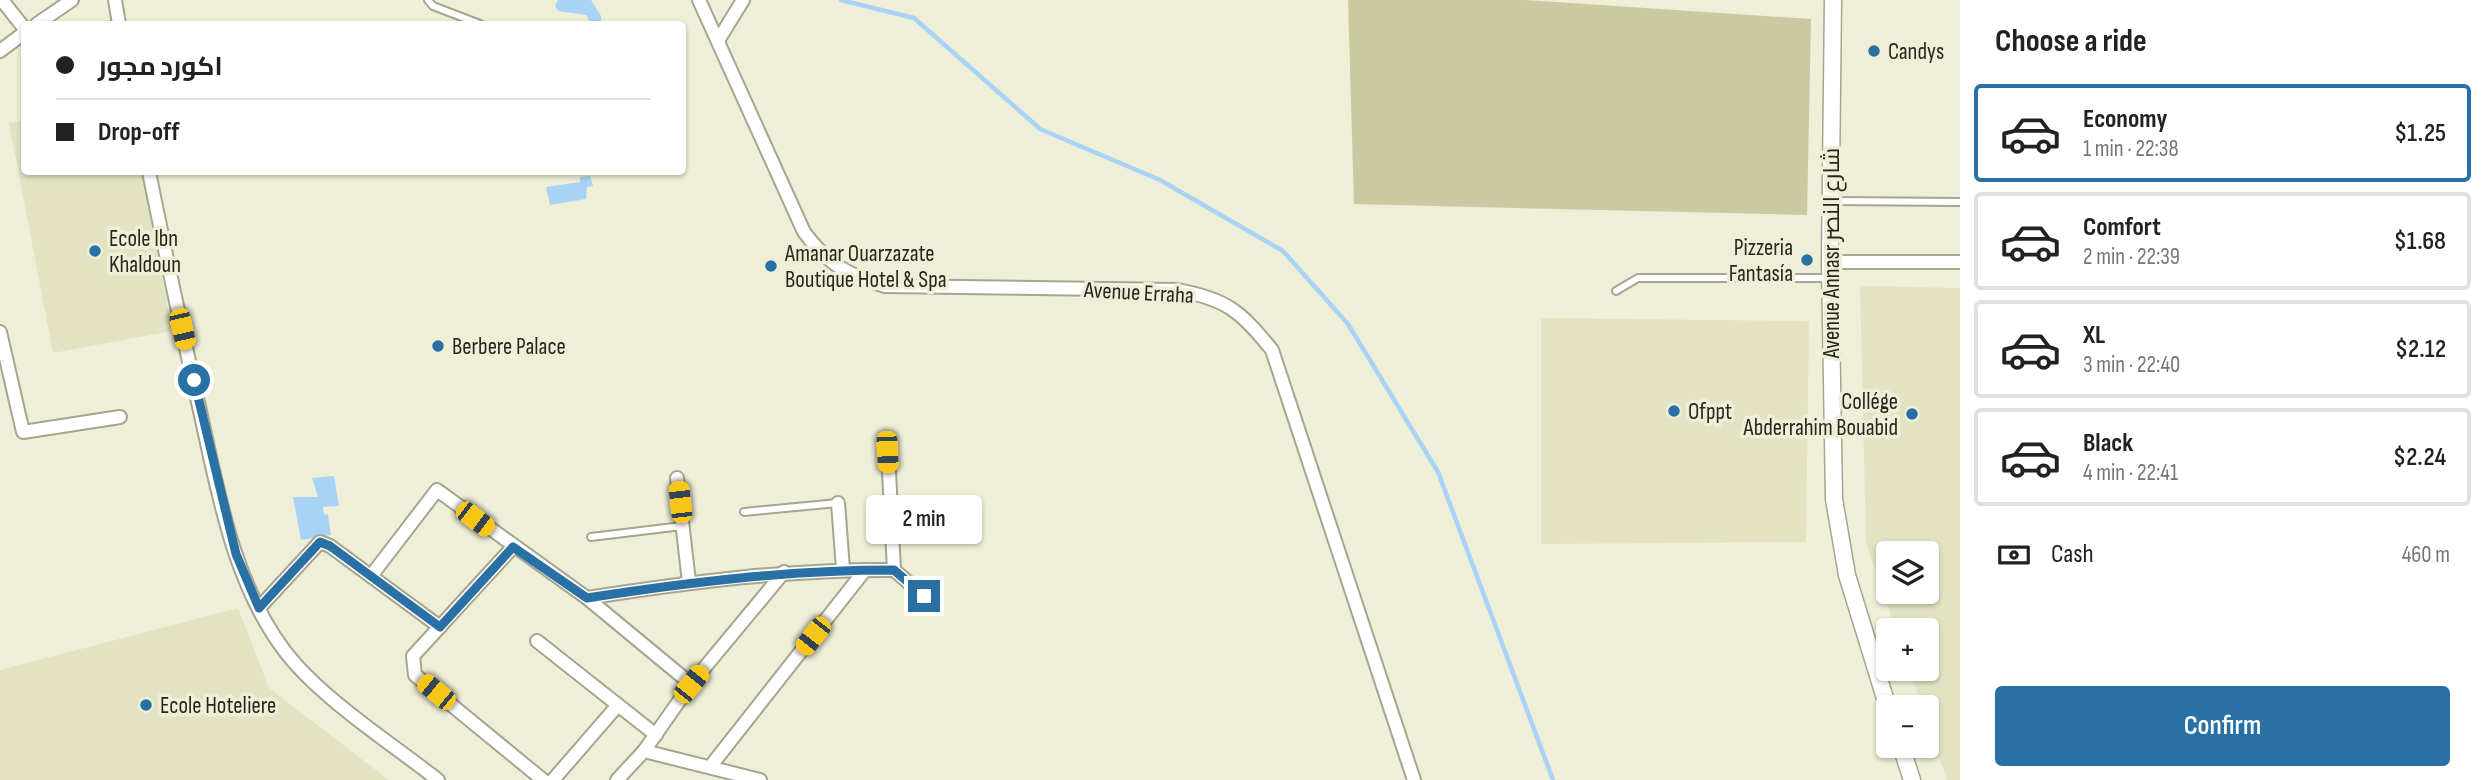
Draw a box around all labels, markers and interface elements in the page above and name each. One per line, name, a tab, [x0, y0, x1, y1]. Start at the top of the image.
text: Choose a ride	[1995, 22, 2147, 61]
place label: Candys	[1888, 38, 1944, 66]
marker: Candys	[1866, 43, 1882, 59]
text: اكورد مجور	[98, 52, 223, 83]
icon: car	[1999, 102, 2062, 165]
text: Economy	[2083, 104, 2167, 135]
text: Drop-off	[98, 117, 179, 148]
text: $1.25	[2394, 118, 2446, 149]
text: 1 min · 22:38	[2083, 135, 2179, 163]
street label: Avenue Annasr شارع النصر	[1818, 148, 1847, 359]
icon: car	[1999, 210, 2062, 273]
text: Comfort	[2083, 212, 2161, 243]
place label: Ecole Ibn Khaldoun	[109, 225, 181, 279]
text: $1.68	[2394, 226, 2446, 257]
place label: Pizzeria Fantasía	[1729, 234, 1793, 288]
place label: Amanar Ouarzazate Boutique Hotel & Spa	[784, 240, 946, 294]
marker: Ecole Ibn Khaldoun	[87, 243, 103, 259]
text: 2 min · 22:39	[2083, 243, 2180, 271]
marker: Pizzeria Fantasía	[1799, 252, 1815, 268]
marker: Amanar Ouarzazate Boutique Hotel & Spa	[763, 258, 779, 274]
street label: Avenue Erraha	[1082, 276, 1194, 310]
car	[168, 306, 197, 352]
icon: car	[1999, 318, 2062, 381]
text: XL	[2083, 320, 2105, 351]
place label: Berbere Palace	[452, 333, 566, 361]
text: $2.12	[2395, 334, 2446, 365]
marker: Berbere Palace	[430, 338, 446, 354]
text: 3 min · 22:40	[2083, 351, 2180, 379]
route start	[178, 364, 210, 396]
place label: Collége Abderrahim Bouabid	[1743, 388, 1898, 442]
place label: Ofppt	[1688, 398, 1732, 426]
marker: Ofppt	[1666, 403, 1682, 419]
marker: Collége Abderrahim Bouabid	[1904, 406, 1920, 422]
icon: car	[1999, 426, 2062, 489]
text: Black	[2083, 428, 2133, 459]
car	[876, 430, 899, 474]
text: $2.24	[2393, 442, 2446, 473]
text: 4 min · 22:41	[2083, 459, 2178, 487]
car	[668, 480, 693, 524]
callout: 2 min	[866, 494, 982, 544]
car	[452, 498, 499, 540]
text: 2 min	[902, 505, 946, 533]
icon: cash	[1995, 536, 2033, 574]
text: Cash	[2051, 539, 2094, 570]
map controls	[1876, 541, 1939, 758]
button: layers	[1876, 541, 1939, 604]
text: 460 m	[2402, 541, 2450, 569]
route end	[908, 580, 940, 612]
car	[792, 613, 835, 659]
button: +	[1876, 618, 1939, 681]
car	[670, 661, 713, 707]
car	[414, 671, 459, 713]
button: Confirm	[1995, 686, 2450, 766]
place label: Ecole Hoteliere	[160, 692, 276, 720]
button: −	[1876, 695, 1939, 758]
marker: Ecole Hoteliere	[138, 697, 154, 713]

